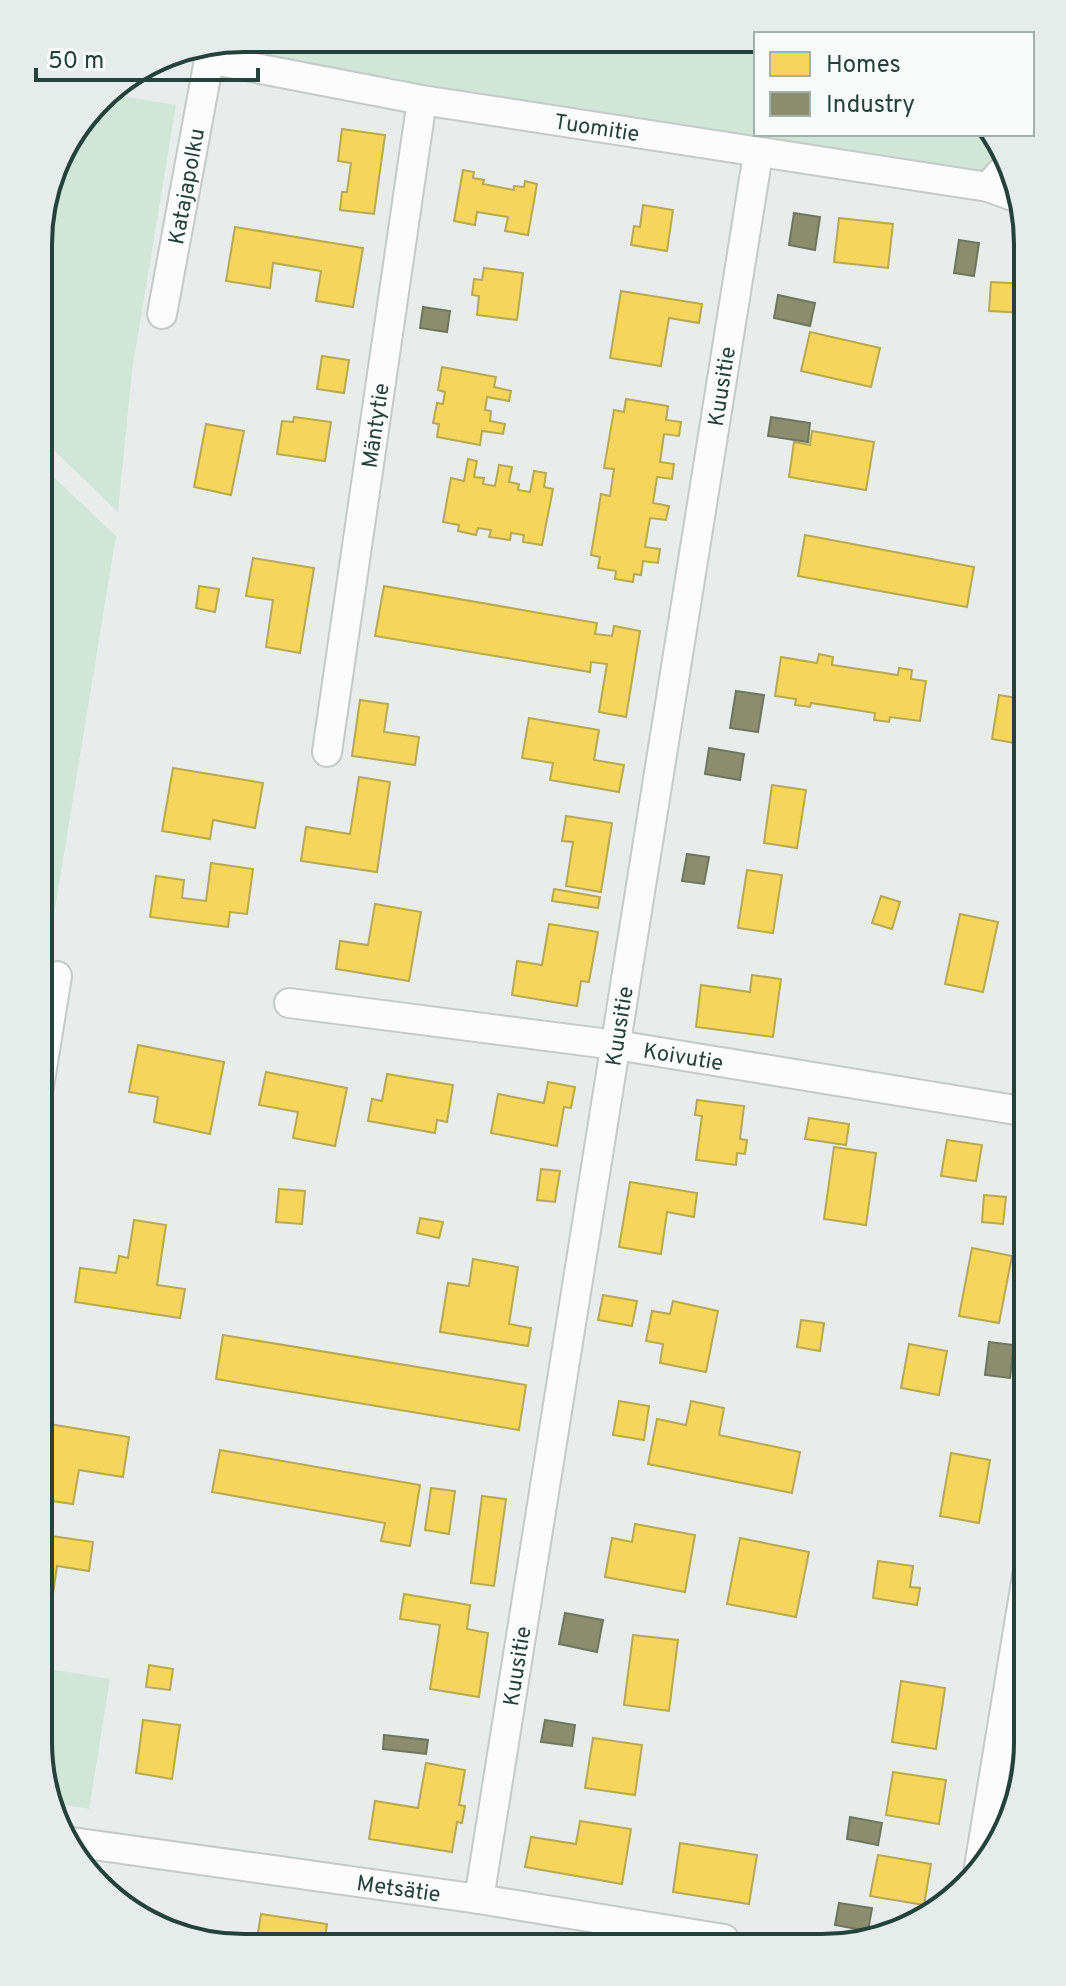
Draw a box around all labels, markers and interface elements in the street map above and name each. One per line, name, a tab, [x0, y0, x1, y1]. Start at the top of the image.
scale bar	[36, 32, 258, 82]
legend	[754, 32, 1034, 136]
text: 50 m	[48, 47, 104, 77]
text: Homes	[826, 51, 901, 81]
text: Industry	[826, 91, 915, 121]
street label: Tuomitie	[552, 110, 641, 149]
street label: Katajapolku	[164, 126, 212, 247]
street label: Kuusitie	[704, 345, 743, 428]
street label: Mäntytie	[358, 381, 397, 470]
street label: Kuusitie	[601, 985, 641, 1068]
street label: Koivutie	[641, 1039, 725, 1078]
street label: Kuusitie	[499, 1625, 538, 1708]
street label: Metsätie	[355, 1871, 442, 1909]

